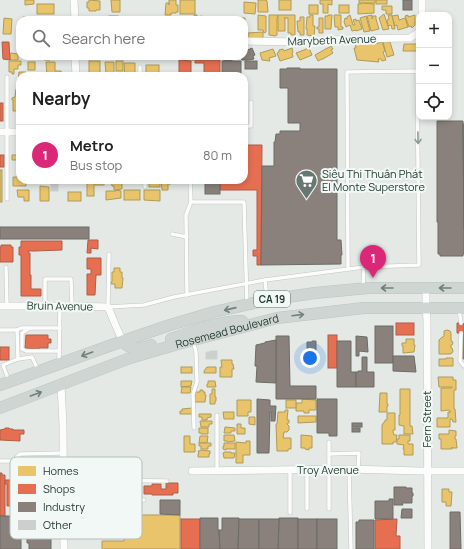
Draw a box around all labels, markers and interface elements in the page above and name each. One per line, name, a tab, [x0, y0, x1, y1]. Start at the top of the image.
map controls	[416, 12, 452, 120]
button: +	[416, 12, 452, 48]
search box	[16, 16, 248, 60]
icon: search	[30, 27, 52, 49]
text: Search here	[62, 28, 145, 49]
street label: Marybeth Avenue	[287, 30, 377, 49]
button: −	[416, 48, 452, 84]
button: locate	[416, 84, 452, 120]
text: Nearby	[32, 87, 90, 110]
one-way arrow	[414, 131, 422, 144]
text: Metro	[70, 135, 113, 156]
text: 1	[42, 146, 48, 164]
text: 80 m	[203, 146, 232, 164]
text: Bus stop	[70, 156, 122, 174]
place label: Siêu Thi Thuân Phát El Monte Superstore	[322, 166, 425, 194]
supermarket icon: Siêu Thi Thuân Phát El Monte Superstore	[294, 167, 320, 200]
pin: 1	[360, 245, 386, 278]
one-way arrow	[381, 284, 394, 292]
one-way arrow	[439, 284, 452, 292]
road number: CA 19	[254, 291, 290, 307]
street label: Bruin Avenue	[27, 297, 94, 314]
one-way arrow	[224, 305, 237, 313]
street label: Rosemead Boulevard	[174, 310, 280, 351]
one-way arrow	[291, 312, 304, 319]
your location	[300, 348, 320, 368]
one-way arrow	[80, 351, 93, 358]
one-way arrow	[30, 390, 43, 397]
street label: Fern Street	[419, 391, 434, 447]
legend	[10, 457, 142, 539]
street label: Troy Avenue	[297, 462, 359, 477]
text: Homes	[43, 463, 79, 478]
text: Shops	[43, 481, 75, 496]
text: Industry	[43, 499, 85, 514]
text: Other	[43, 517, 72, 532]

